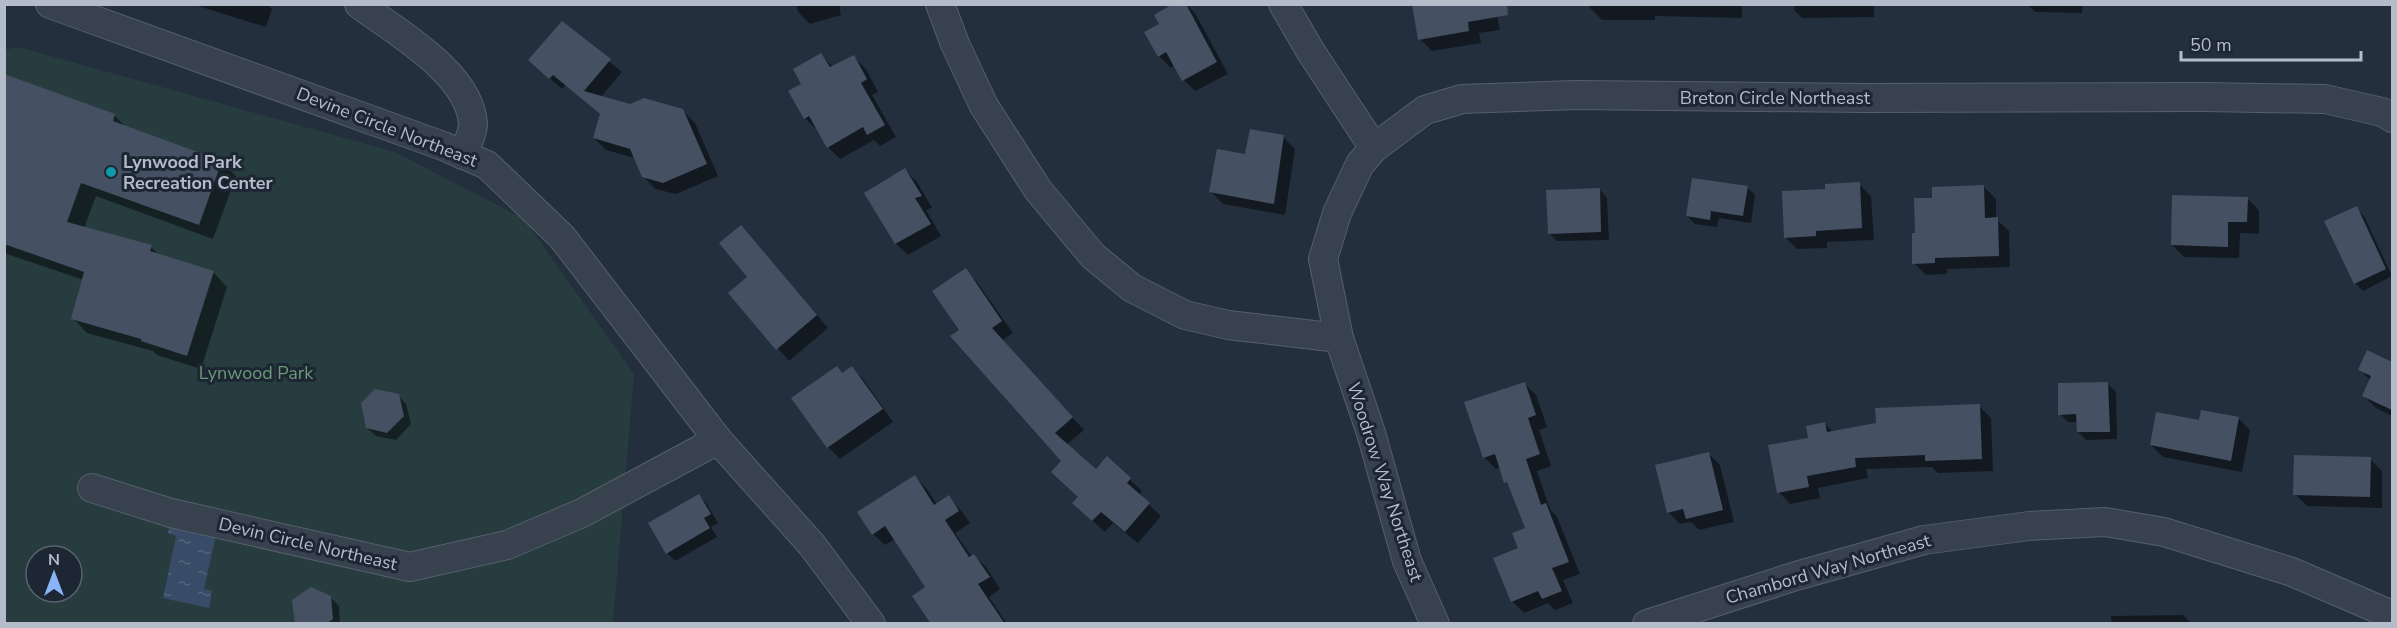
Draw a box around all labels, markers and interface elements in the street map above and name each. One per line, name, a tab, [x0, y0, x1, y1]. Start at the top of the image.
scale bar	[2181, 24, 2361, 62]
text: 50 m	[2190, 33, 2232, 57]
street label: Devine Circle Northeast	[293, 81, 481, 173]
street label: Breton Circle Northeast	[1680, 86, 1871, 110]
place label: Lynwood Park Recreation Center	[123, 150, 273, 195]
marker: Lynwood Park Recreation Center	[104, 165, 118, 179]
park label: Lynwood Park	[199, 361, 314, 385]
street label: Woodrow Way Northeast	[1341, 379, 1429, 585]
street label: Devin Circle Northeast	[217, 512, 400, 576]
street label: Chambord Way Northeast	[1723, 528, 1934, 610]
north arrow	[24, 544, 84, 604]
text: N	[48, 549, 60, 571]

